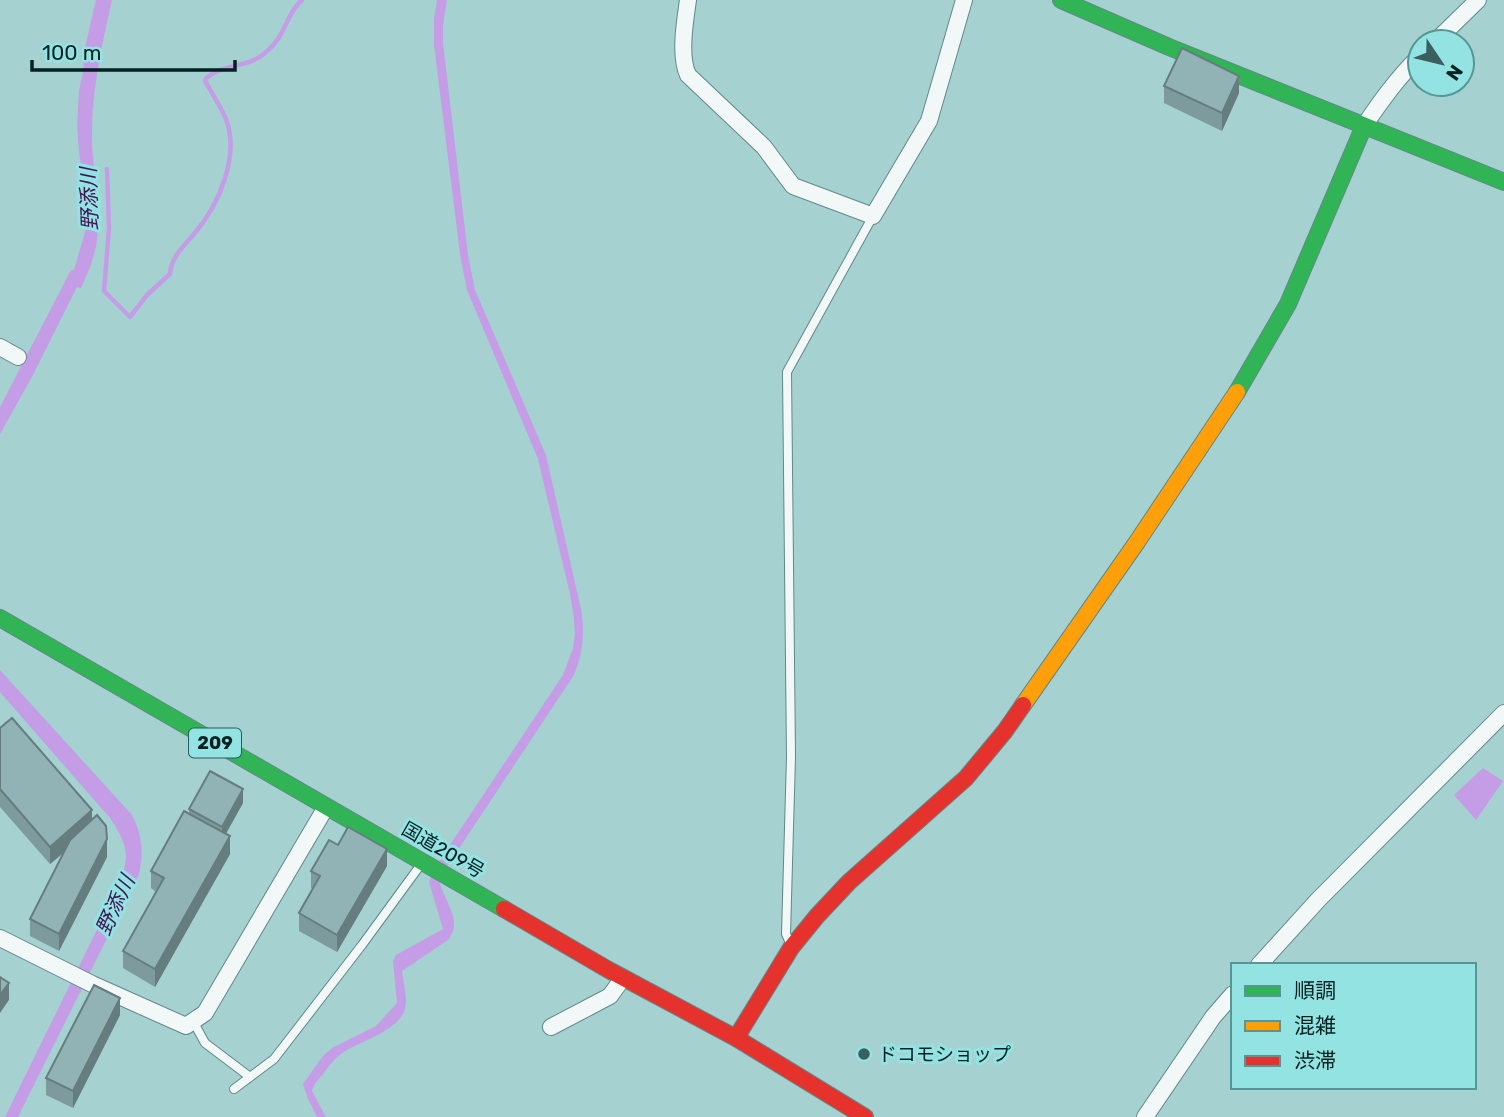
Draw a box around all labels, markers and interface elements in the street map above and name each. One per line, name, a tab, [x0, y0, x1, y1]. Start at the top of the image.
scale bar	[32, 28, 234, 72]
north arrow	[1406, 28, 1476, 98]
text: 100 m	[42, 40, 101, 65]
text: N	[1441, 60, 1468, 85]
water label: 野添川	[75, 165, 103, 231]
road number: 209	[189, 728, 241, 758]
street label: 国道209号	[398, 817, 488, 883]
water label: 野添川	[90, 869, 140, 939]
legend	[1231, 963, 1476, 1089]
text: 順調	[1294, 978, 1336, 1003]
text: 混雑	[1294, 1013, 1336, 1038]
place label: ドコモショップ	[878, 1043, 1011, 1066]
marker: ドコモショップ	[856, 1046, 872, 1062]
text: 渋滞	[1294, 1048, 1336, 1073]

